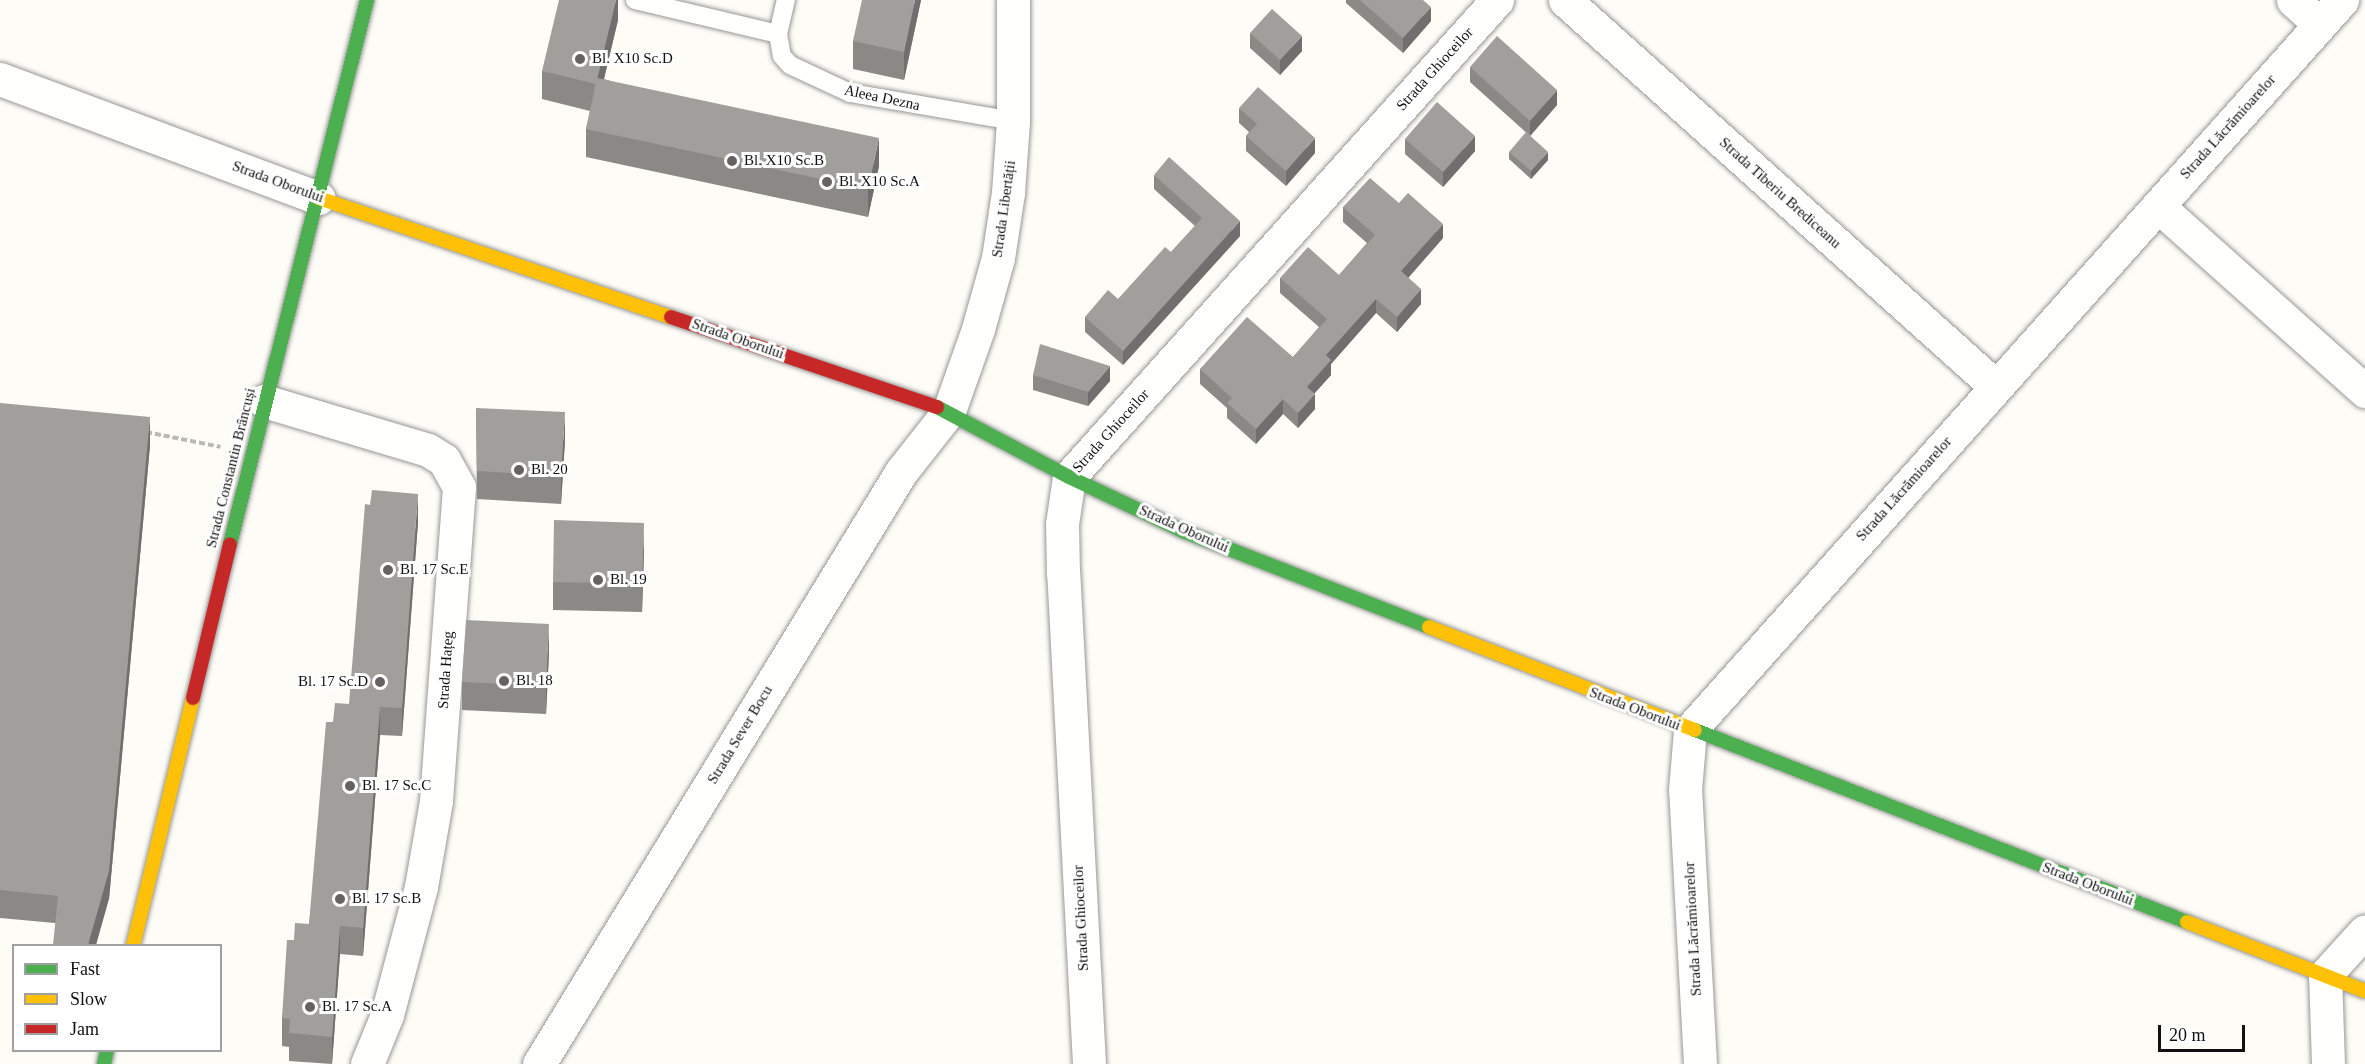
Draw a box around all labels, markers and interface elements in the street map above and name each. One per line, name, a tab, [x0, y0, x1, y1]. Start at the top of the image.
street label: Strada Ghioceilor	[1393, 24, 1477, 114]
place label: Bl. X10 Sc.D	[592, 50, 673, 68]
marker: Bl. X10 Sc.D	[573, 52, 587, 66]
street label: Strada Lăcrămioarelor	[2176, 71, 2280, 183]
street label: Aleea Dezna	[842, 81, 922, 115]
street label: Strada Tiberiu Brediceanu	[1715, 134, 1845, 252]
place label: Bl. X10 Sc.B	[744, 152, 824, 170]
marker: Bl. X10 Sc.B	[725, 154, 739, 168]
street label: Strada Oborului	[230, 157, 326, 207]
street label: Strada Libertății	[988, 159, 1020, 259]
place label: Bl. X10 Sc.A	[839, 173, 920, 191]
marker: Bl. X10 Sc.A	[820, 175, 834, 189]
street label: Strada Oborului	[690, 315, 786, 363]
street label: Strada Constantin Brâncuși	[202, 386, 260, 550]
street label: Strada Ghioceilor	[1069, 386, 1153, 476]
street label: Strada Lăcrămioarelor	[1852, 433, 1956, 545]
place label: Bl. 20	[531, 461, 568, 479]
marker: Bl. 20	[512, 463, 526, 477]
street label: Strada Oborului	[1136, 501, 1232, 557]
place label: Bl. 17 Sc.E	[400, 561, 468, 579]
marker: Bl. 17 Sc.E	[381, 563, 395, 577]
place label: Bl. 19	[610, 571, 647, 589]
marker: Bl. 19	[591, 573, 605, 587]
street label: Strada Hațeg	[434, 631, 458, 709]
place label: Bl. 18	[516, 672, 553, 690]
place label: Bl. 17 Sc.D	[298, 673, 368, 691]
marker: Bl. 18	[497, 674, 511, 688]
marker: Bl. 17 Sc.D	[373, 675, 387, 689]
street label: Strada Sever Bocu	[704, 683, 776, 787]
street label: Strada Oborului	[1587, 683, 1683, 735]
place label: Bl. 17 Sc.C	[362, 777, 431, 795]
marker: Bl. 17 Sc.C	[343, 779, 357, 793]
street label: Strada Oborului	[2040, 858, 2136, 910]
street label: Strada Lăcrămioarelor	[1680, 861, 1706, 997]
street label: Strada Ghioceilor	[1069, 864, 1093, 972]
place label: Bl. 17 Sc.B	[352, 890, 421, 908]
marker: Bl. 17 Sc.B	[333, 892, 347, 906]
legend	[12, 944, 222, 1052]
text: Fast	[70, 959, 100, 979]
text: Slow	[70, 989, 107, 1009]
place label: Bl. 17 Sc.A	[322, 998, 392, 1016]
marker: Bl. 17 Sc.A	[303, 1000, 317, 1014]
scale bar	[2161, 1013, 2248, 1051]
text: Jam	[70, 1019, 99, 1039]
text: 20 m	[2169, 1025, 2206, 1045]

